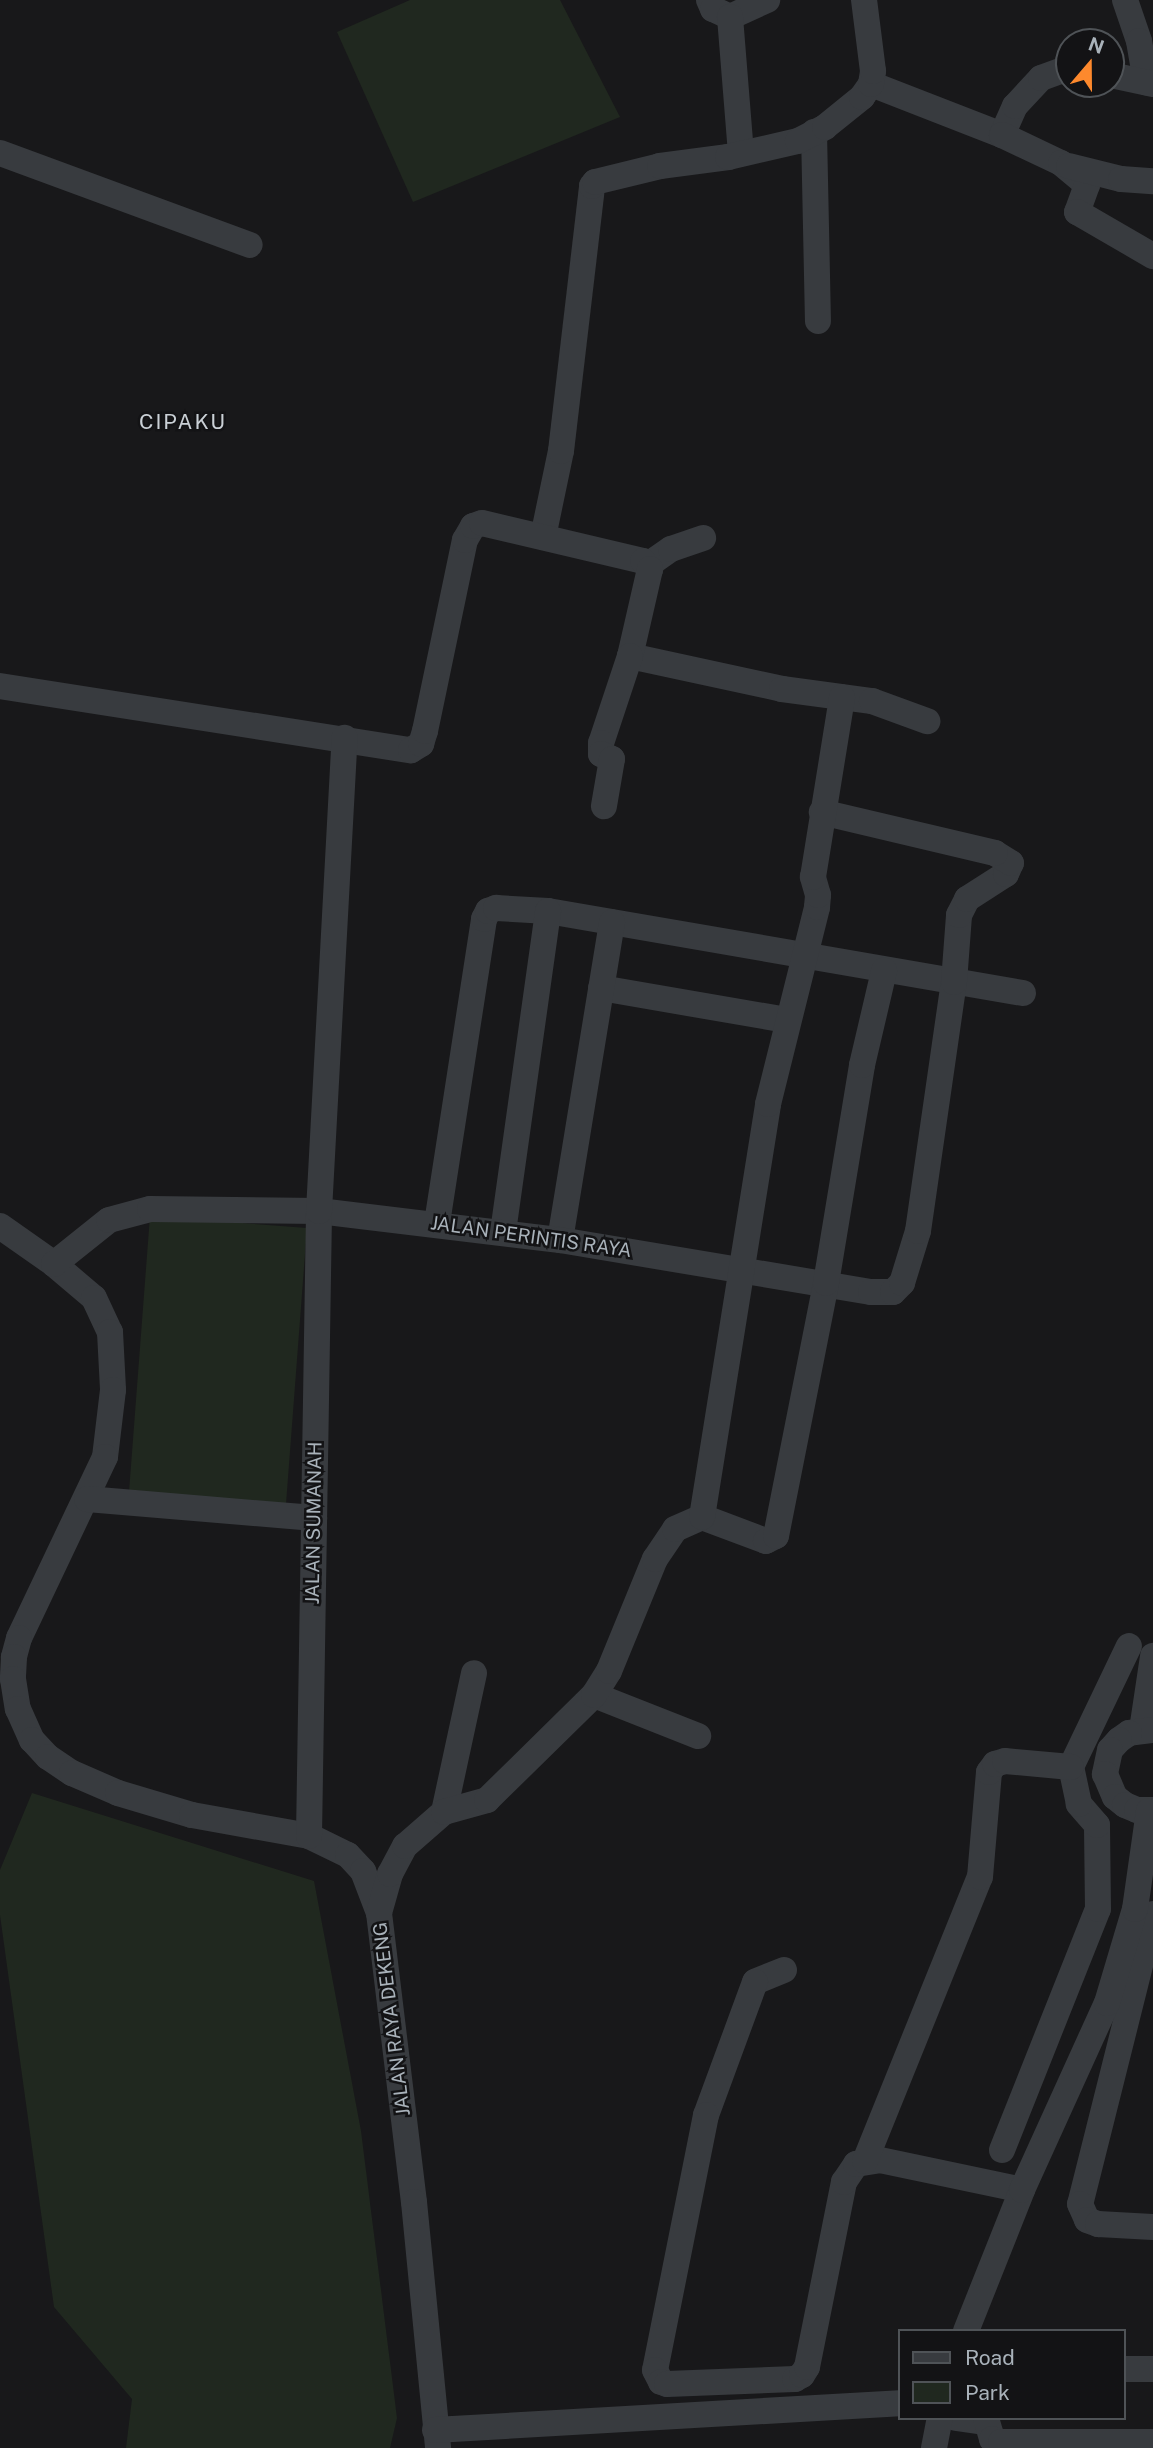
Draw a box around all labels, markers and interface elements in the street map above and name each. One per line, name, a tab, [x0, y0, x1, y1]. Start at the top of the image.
north arrow	[1055, 28, 1125, 98]
text: N	[1086, 32, 1107, 58]
district label: CIPAKU	[140, 409, 226, 435]
street label: JALAN PERINTIS RAYA	[429, 1212, 633, 1262]
street label: JALAN SUMANAH	[301, 1442, 327, 1604]
street label: JALAN RAYA DEKENG	[369, 1921, 415, 2117]
legend	[898, 2329, 1125, 2420]
text: Road	[965, 2345, 1015, 2370]
text: Park	[965, 2380, 1010, 2405]

